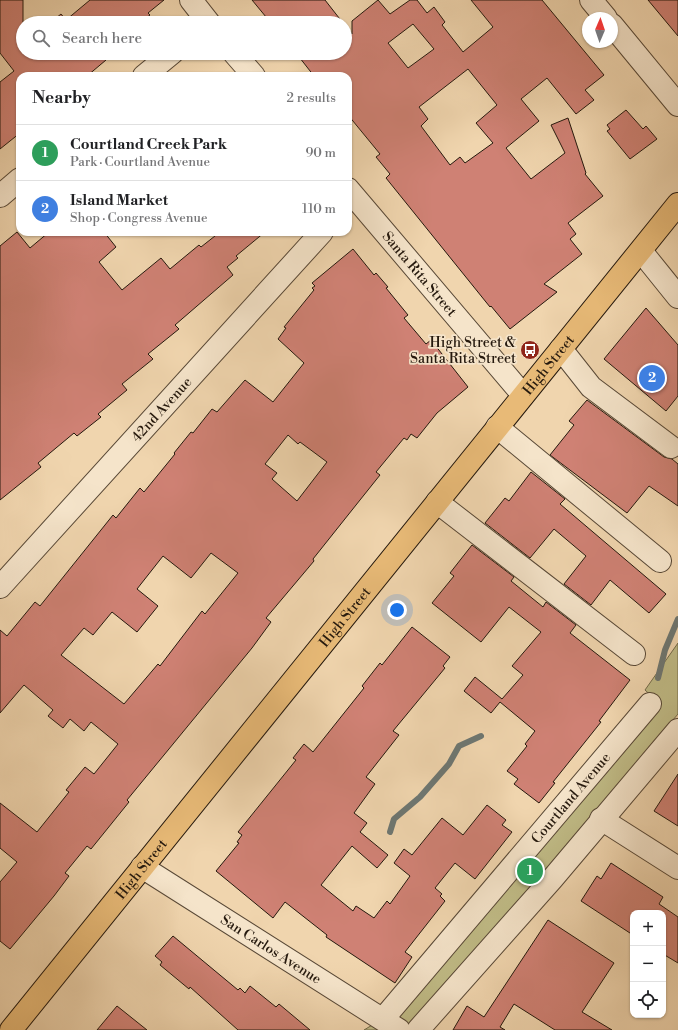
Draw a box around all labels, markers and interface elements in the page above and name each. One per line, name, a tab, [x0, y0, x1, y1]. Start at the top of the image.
north arrow	[582, 12, 618, 48]
search box	[16, 16, 352, 60]
icon: search	[30, 27, 52, 49]
text: Search here	[62, 29, 142, 48]
text: Nearby	[32, 87, 91, 109]
text: 2 results	[287, 90, 336, 106]
text: Courtland Creek Park	[70, 135, 227, 154]
text: 1	[42, 145, 48, 161]
text: 90 m	[305, 145, 336, 161]
text: Park · Courtland Avenue	[70, 154, 210, 170]
text: Island Market	[70, 191, 168, 210]
text: 2	[41, 201, 49, 217]
text: 110 m	[302, 201, 336, 217]
text: Shop · Congress Avenue	[70, 210, 208, 226]
street label: Santa Rita Street	[378, 228, 460, 321]
street label: High Street	[519, 332, 579, 399]
place label: High Street & Santa Rita Street	[410, 334, 517, 368]
bus stop icon: High Street & Santa Rita Street	[519, 339, 541, 361]
pin: 2	[639, 363, 665, 393]
street label: 42nd Avenue	[128, 374, 196, 446]
street label: High Street	[316, 584, 375, 651]
your location	[387, 600, 407, 620]
street label: Courtland Avenue	[528, 749, 615, 848]
street label: High Street	[112, 836, 172, 903]
pin: 1	[517, 856, 543, 886]
map controls	[630, 910, 666, 1018]
button: +	[630, 910, 666, 946]
street label: San Carlos Avenue	[217, 911, 325, 989]
button: −	[630, 946, 666, 982]
button: locate	[630, 982, 666, 1018]

